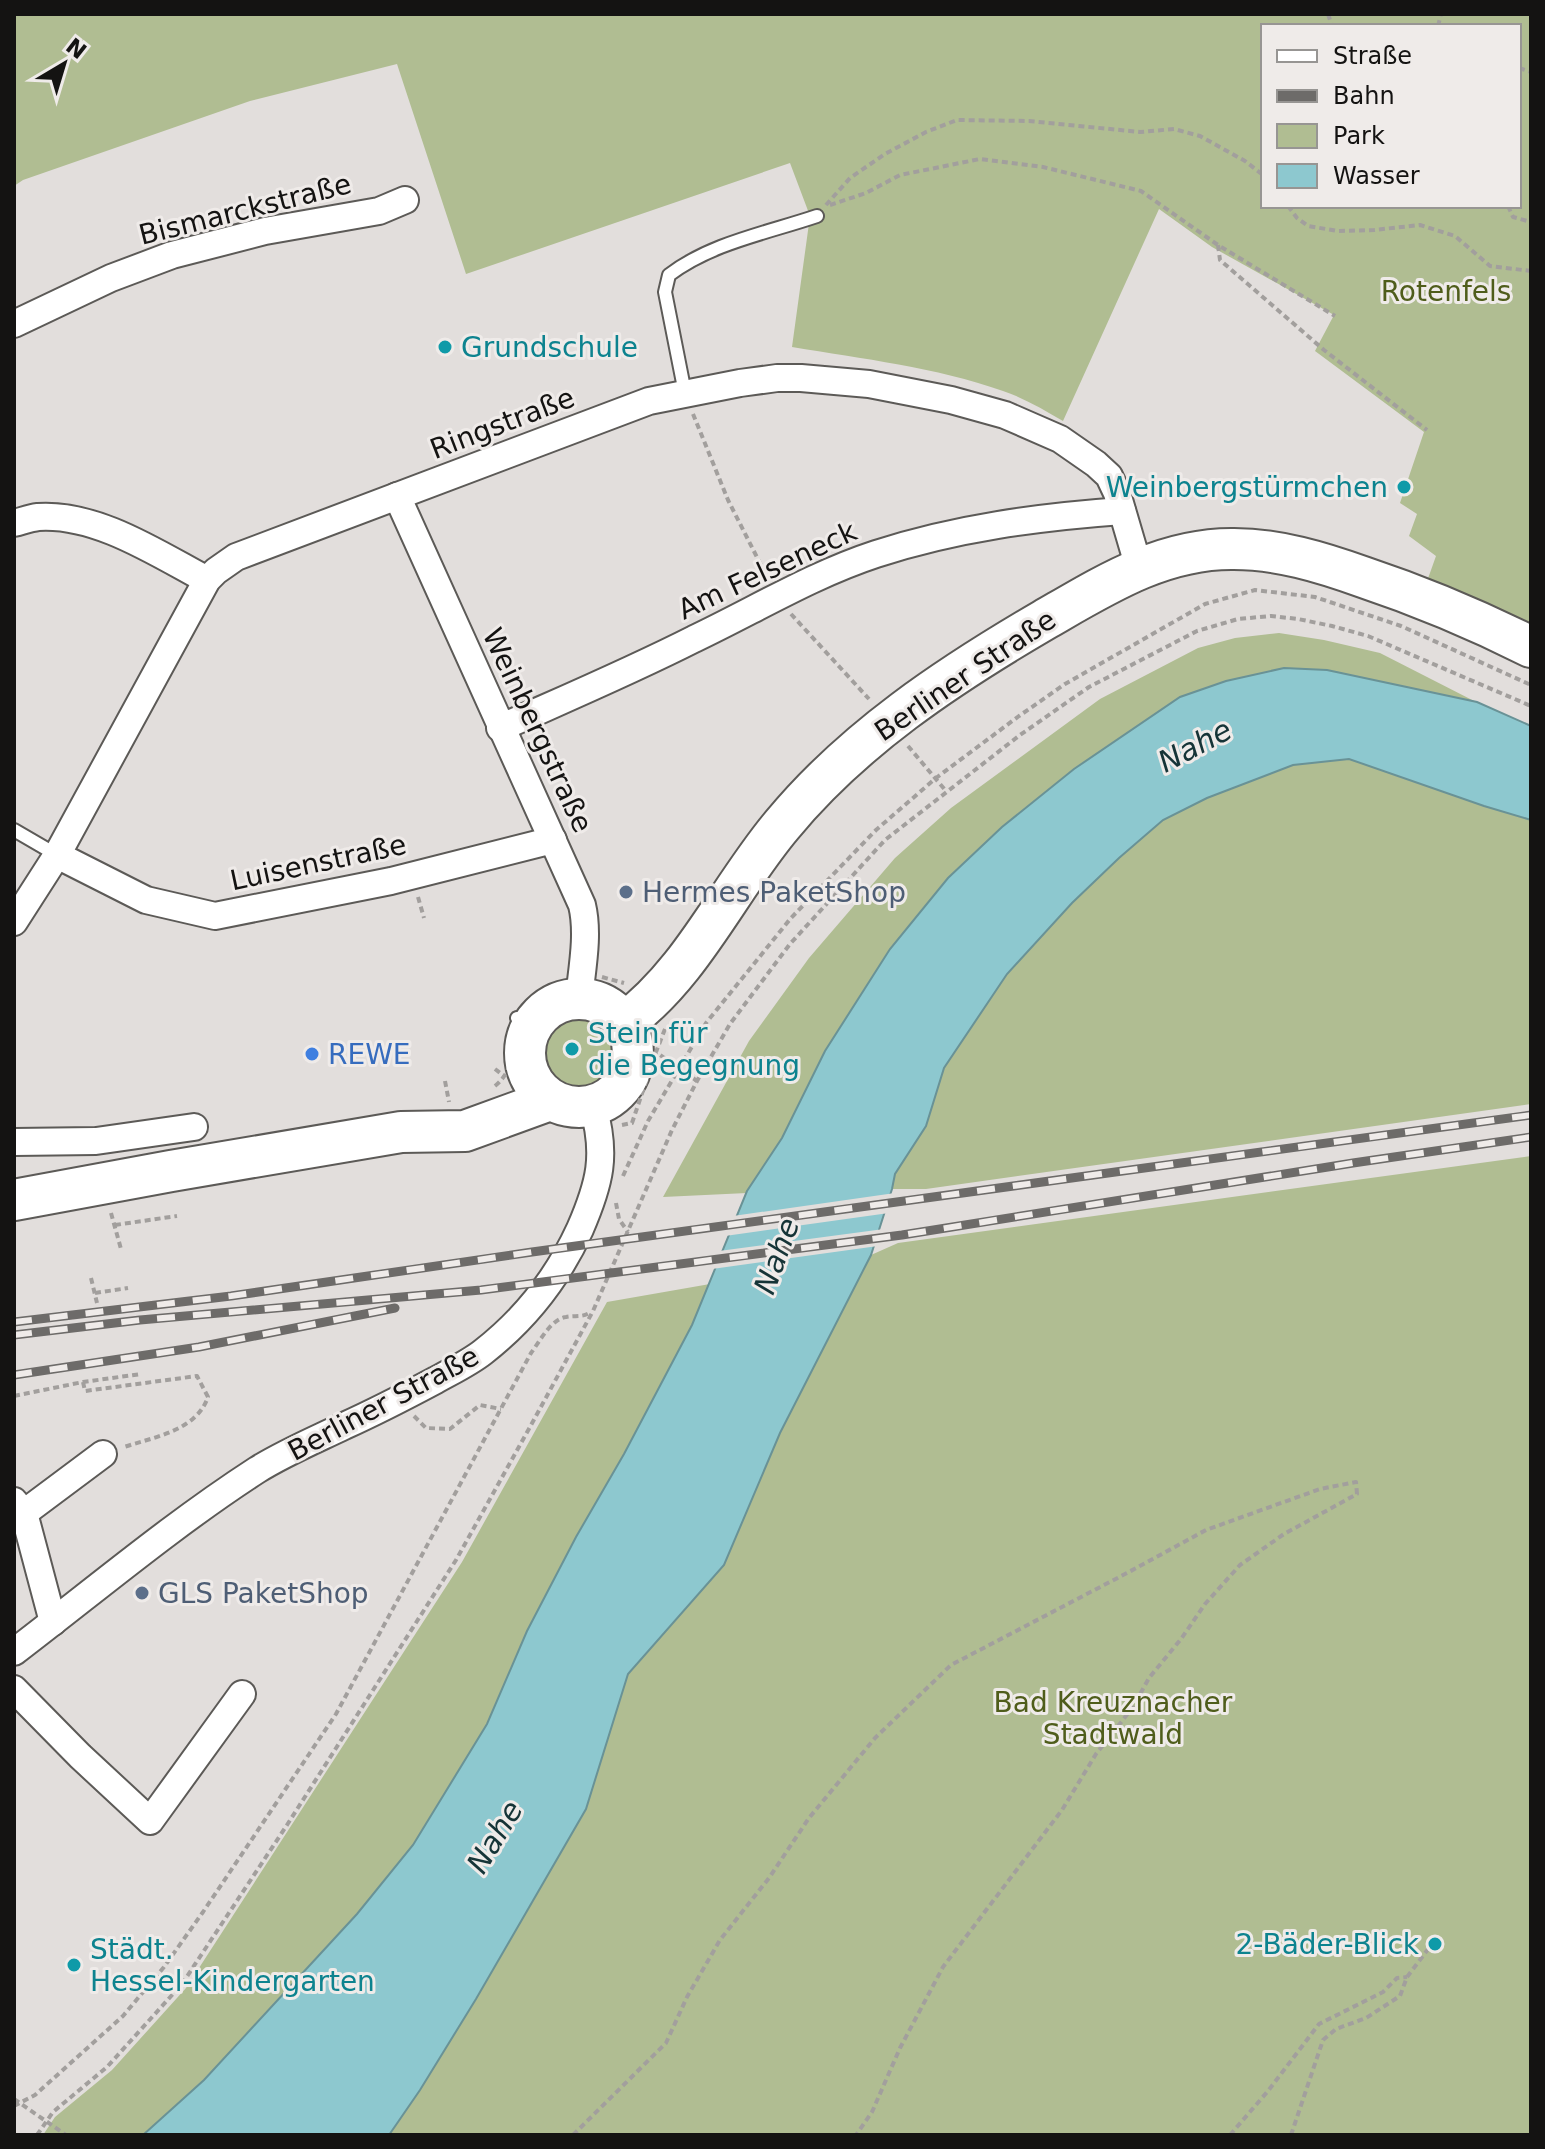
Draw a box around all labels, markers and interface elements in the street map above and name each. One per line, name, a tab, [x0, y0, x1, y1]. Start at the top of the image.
north arrow	[24, 24, 104, 104]
legend	[1261, 24, 1521, 208]
text: N	[61, 33, 91, 64]
text: Straße	[1333, 42, 1412, 70]
text: Bahn	[1333, 82, 1395, 110]
text: Park	[1333, 122, 1385, 150]
text: Wasser	[1333, 162, 1420, 190]
street label: Bismarckstraße	[136, 167, 355, 252]
park label: Rotenfels	[1381, 275, 1511, 308]
place label: Grundschule	[461, 331, 638, 364]
marker: Grundschule	[436, 338, 454, 356]
street label: Ringstraße	[425, 381, 579, 466]
place label: Weinbergstürmchen	[1106, 471, 1388, 504]
marker: Weinbergstürmchen	[1395, 478, 1413, 496]
street label: Am Felseneck	[673, 514, 862, 626]
street label: Berliner Straße	[869, 603, 1062, 748]
street label: Weinbergstraße	[476, 623, 599, 838]
water label: Nahe	[1152, 712, 1238, 779]
street label: Luisenstraße	[227, 828, 409, 897]
place label: Hermes PaketShop	[642, 876, 906, 909]
marker: Hermes PaketShop	[617, 883, 635, 901]
place label: Stein für die Begegnung	[588, 1017, 800, 1082]
place label: REWE	[328, 1038, 411, 1071]
marker: Stein für die Begegnung	[563, 1040, 581, 1058]
marker: REWE	[303, 1045, 321, 1063]
water label: Nahe	[747, 1213, 806, 1299]
street label: Berliner Straße	[282, 1339, 484, 1468]
place label: GLS PaketShop	[158, 1577, 369, 1610]
marker: GLS PaketShop	[133, 1584, 151, 1602]
park label: Bad Kreuznacher Stadtwald	[994, 1686, 1233, 1751]
water label: Nahe	[459, 1794, 530, 1879]
place label: 2-Bäder-Blick	[1236, 1928, 1420, 1961]
place label: Städt. Hessel-Kindergarten	[90, 1933, 375, 1998]
marker: 2-Bäder-Blick	[1426, 1935, 1444, 1953]
marker: Städt. Hessel-Kindergarten	[65, 1956, 83, 1974]

